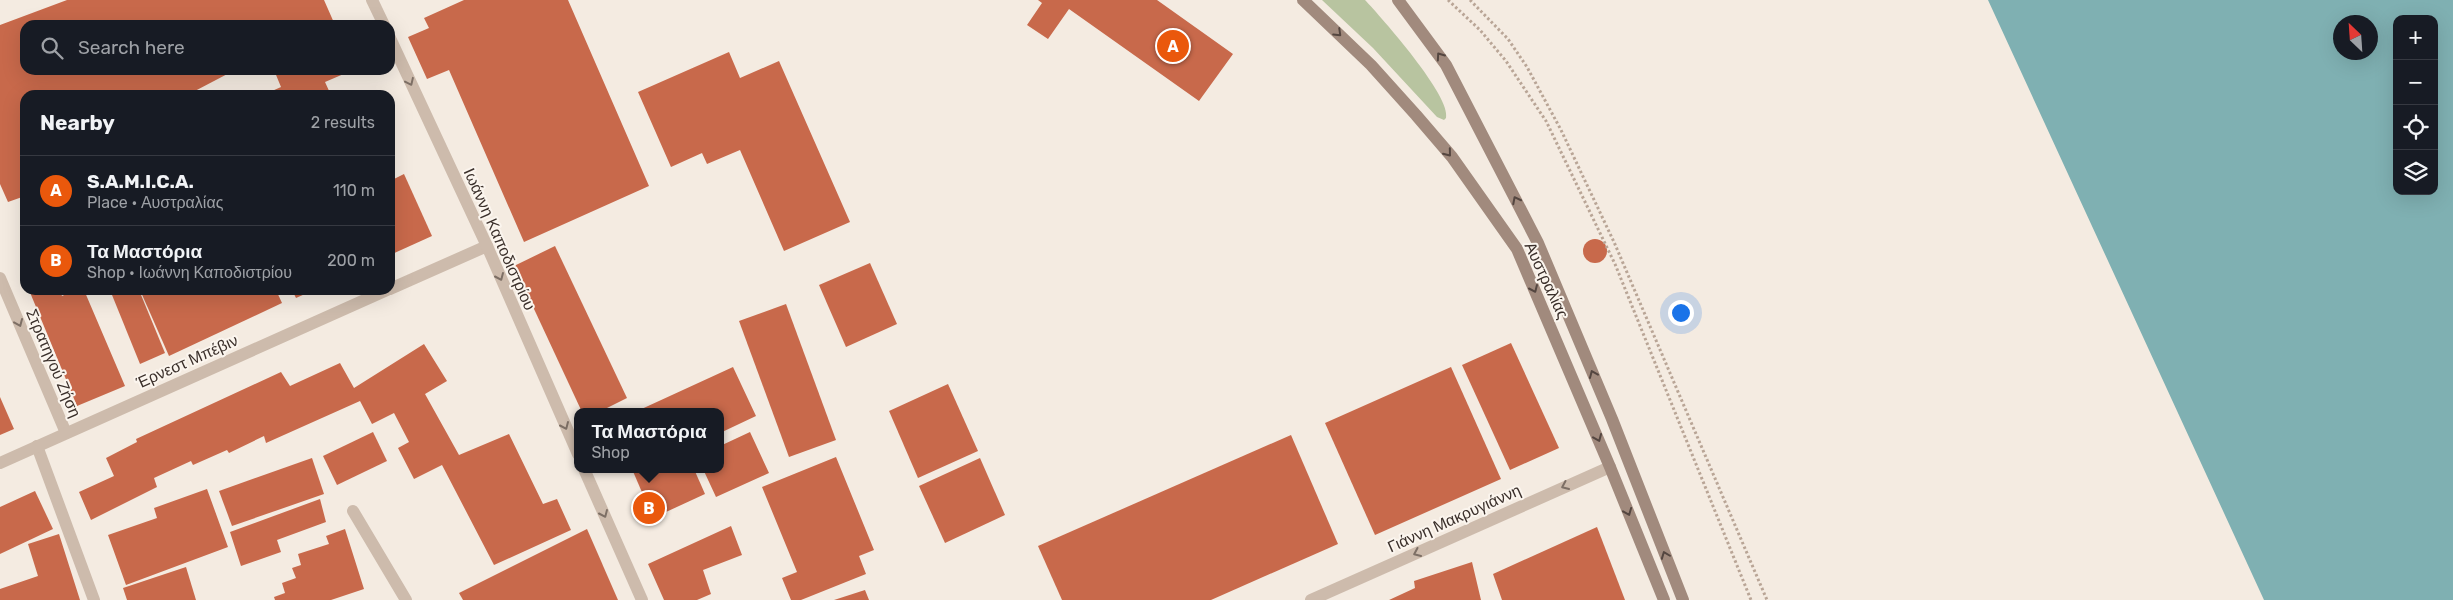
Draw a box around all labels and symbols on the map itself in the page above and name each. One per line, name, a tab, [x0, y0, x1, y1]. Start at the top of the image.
north arrow	[2333, 15, 2378, 60]
pin: A	[1157, 27, 1189, 65]
one-way arrow	[1332, 28, 1341, 37]
one-way arrow	[1437, 52, 1446, 62]
one-way arrow	[404, 77, 415, 86]
one-way arrow	[1442, 147, 1450, 156]
street label: Ιωάννη Καποδιστρίου	[460, 165, 539, 313]
one-way arrow	[1512, 196, 1522, 205]
street label: Αυστραλίας	[1521, 239, 1573, 322]
one-way arrow	[494, 272, 505, 281]
one-way arrow	[1528, 284, 1539, 293]
your location	[1668, 300, 1694, 326]
street label: Στρατηγού Ζήση	[22, 306, 85, 420]
one-way arrow	[13, 318, 24, 327]
street label: Έρνεστ Μπέβιν	[133, 331, 241, 393]
one-way arrow	[1588, 370, 1599, 379]
one-way arrow	[559, 421, 570, 430]
one-way arrow	[1591, 433, 1602, 442]
one-way arrow	[1561, 480, 1570, 491]
street label: Γιάννη Μακρυγιάννη	[1385, 481, 1524, 556]
pin: B	[633, 489, 665, 527]
one-way arrow	[1622, 507, 1632, 516]
one-way arrow	[598, 509, 609, 518]
one-way arrow	[1413, 546, 1422, 557]
one-way arrow	[1661, 551, 1671, 559]

